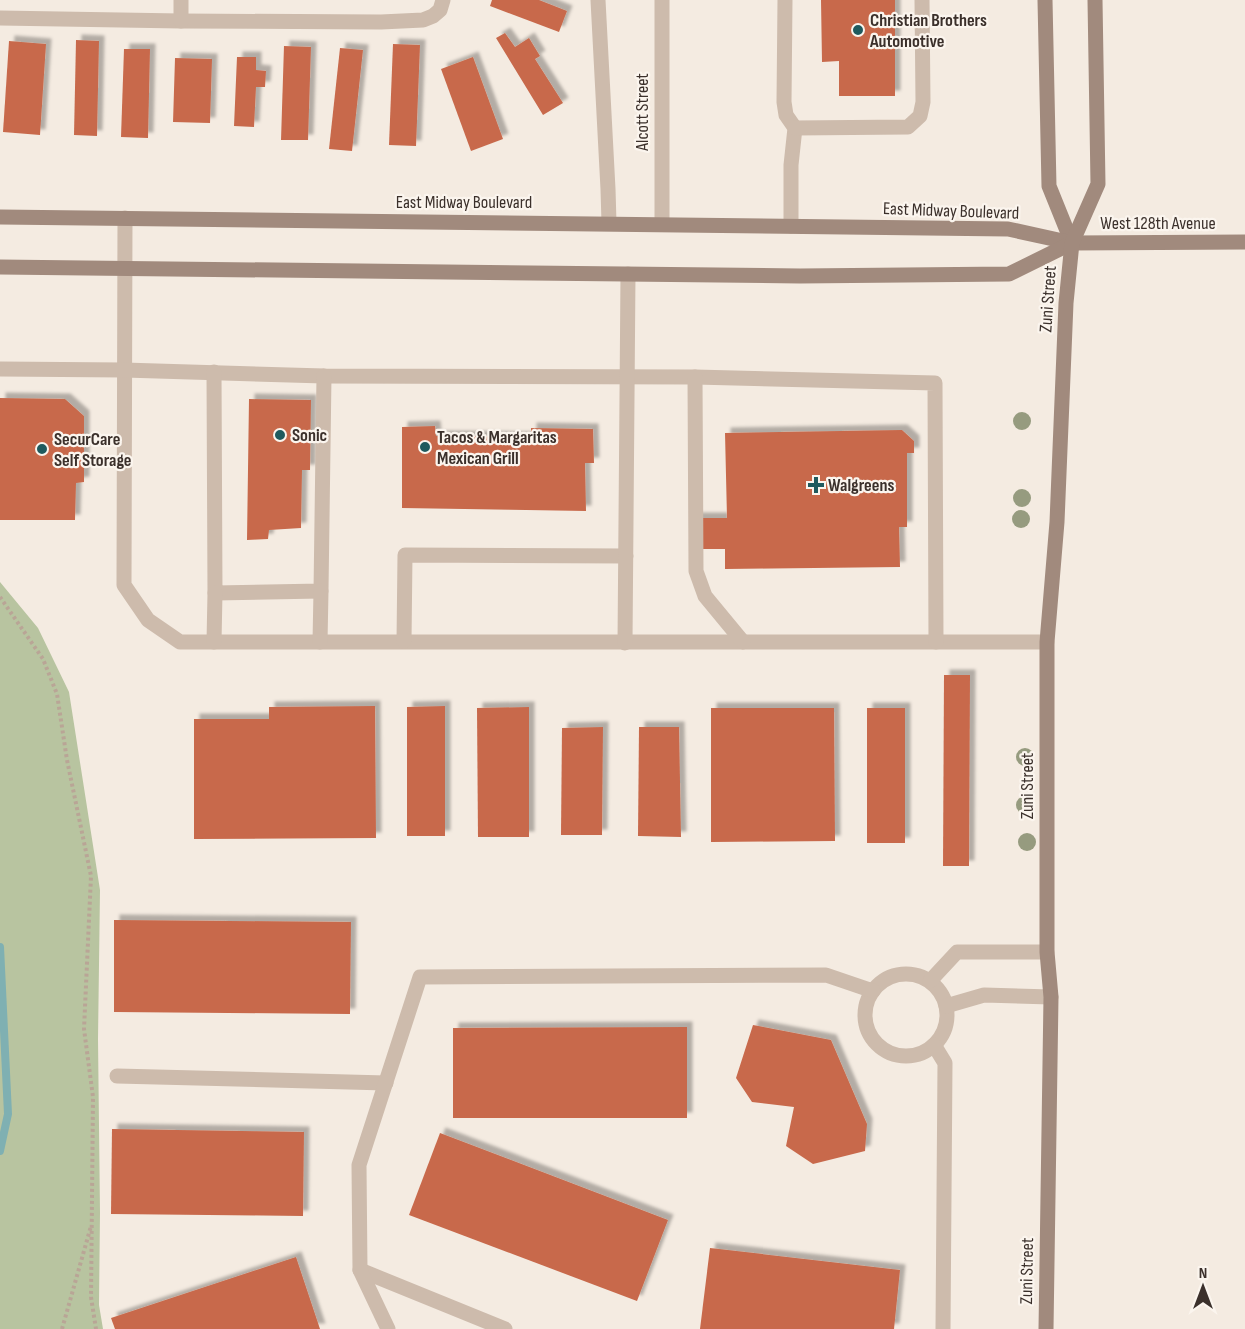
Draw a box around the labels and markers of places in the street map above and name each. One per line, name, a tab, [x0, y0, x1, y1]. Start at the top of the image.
place label: Christian Brothers Automotive	[869, 10, 987, 52]
marker: Christian Brothers Automotive	[851, 23, 865, 37]
place label: Sonic	[292, 425, 327, 446]
place label: Tacos & Margaritas Mexican Grill	[437, 427, 557, 469]
marker: Sonic	[273, 428, 287, 442]
place label: SecurCare Self Storage	[54, 429, 132, 471]
marker: Tacos & Margaritas Mexican Grill	[418, 440, 432, 454]
marker: SecurCare Self Storage	[35, 442, 49, 456]
place label: Walgreens	[828, 475, 894, 496]
marker: Walgreens	[809, 478, 823, 492]

